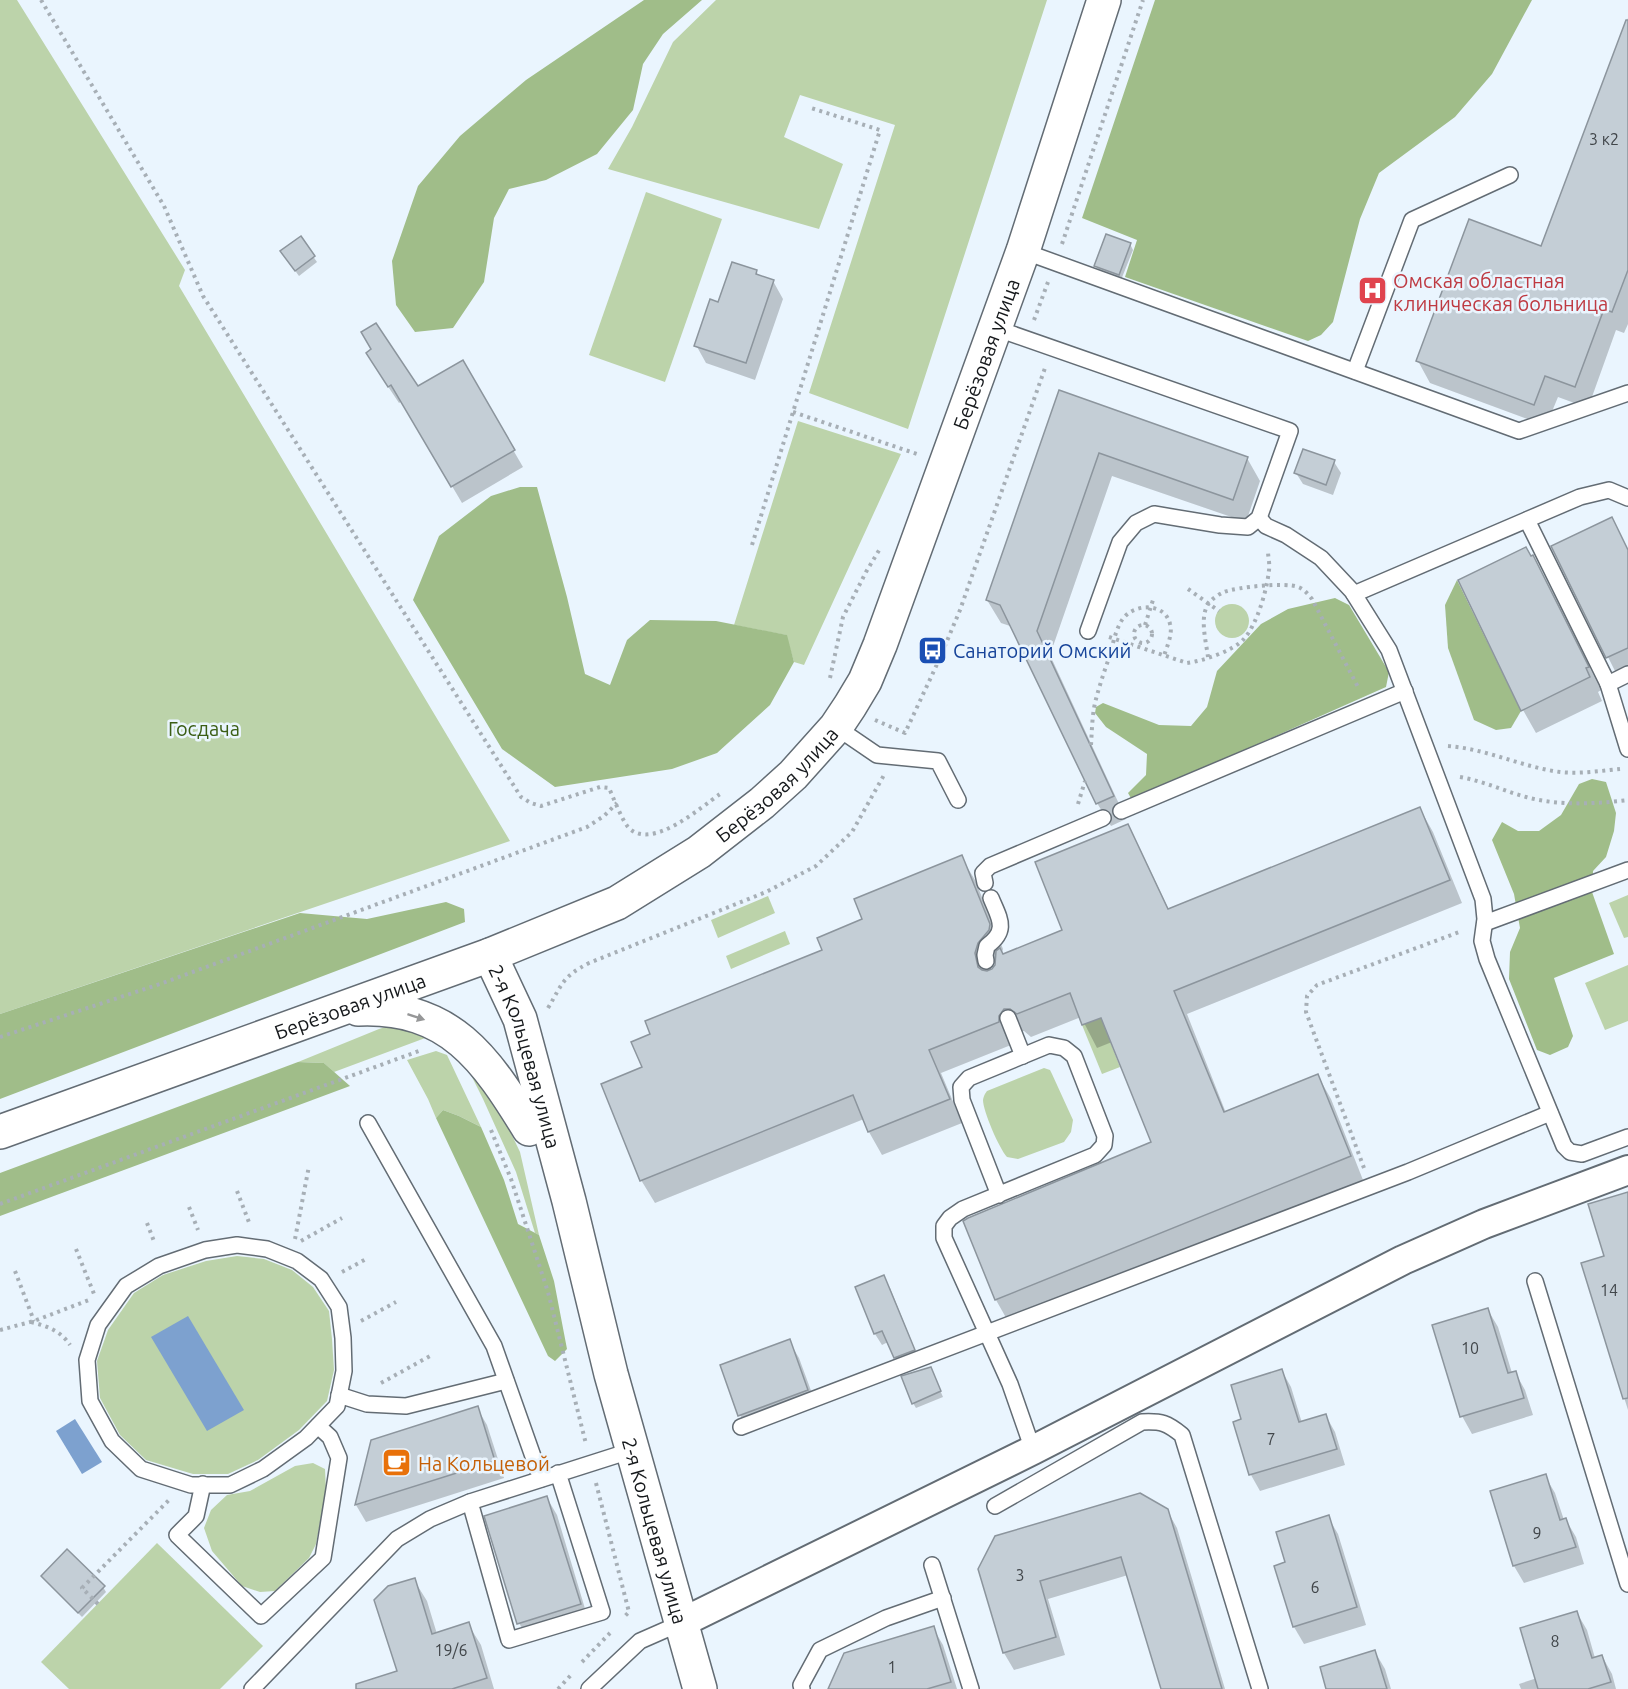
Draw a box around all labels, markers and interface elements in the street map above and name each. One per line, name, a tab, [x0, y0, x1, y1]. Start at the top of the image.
house number: 3 к2	[1589, 130, 1619, 148]
place label: Омская областная клиническая больница	[1393, 269, 1608, 315]
street label: Берёзовая улица	[948, 275, 1024, 432]
hospital icon: Омская областная клиническая больница	[1356, 275, 1388, 307]
bus stop icon: Санаторий Омский	[916, 634, 948, 666]
place label: Санаторий Омский	[953, 639, 1131, 662]
park label: Госдача	[168, 717, 240, 740]
street label: Берёзовая улица	[711, 722, 842, 846]
street label: 2-я Кольцевая улица	[485, 961, 566, 1151]
street label: Берёзовая улица	[271, 968, 428, 1043]
one-way arrow	[407, 1013, 425, 1022]
house number: 14	[1600, 1281, 1618, 1299]
house number: 10	[1461, 1339, 1479, 1357]
house number: 7	[1266, 1430, 1276, 1448]
street label: 2-я Кольцевая улица	[618, 1435, 692, 1626]
cafe icon: На Кольцевой	[381, 1447, 413, 1479]
place label: На Кольцевой	[418, 1452, 550, 1475]
house number: 9	[1532, 1524, 1542, 1542]
house number: 3	[1015, 1566, 1025, 1584]
house number: 6	[1310, 1578, 1320, 1596]
house number: 8	[1550, 1632, 1560, 1650]
house number: 19/6	[435, 1641, 467, 1659]
house number: 1	[887, 1658, 897, 1676]

